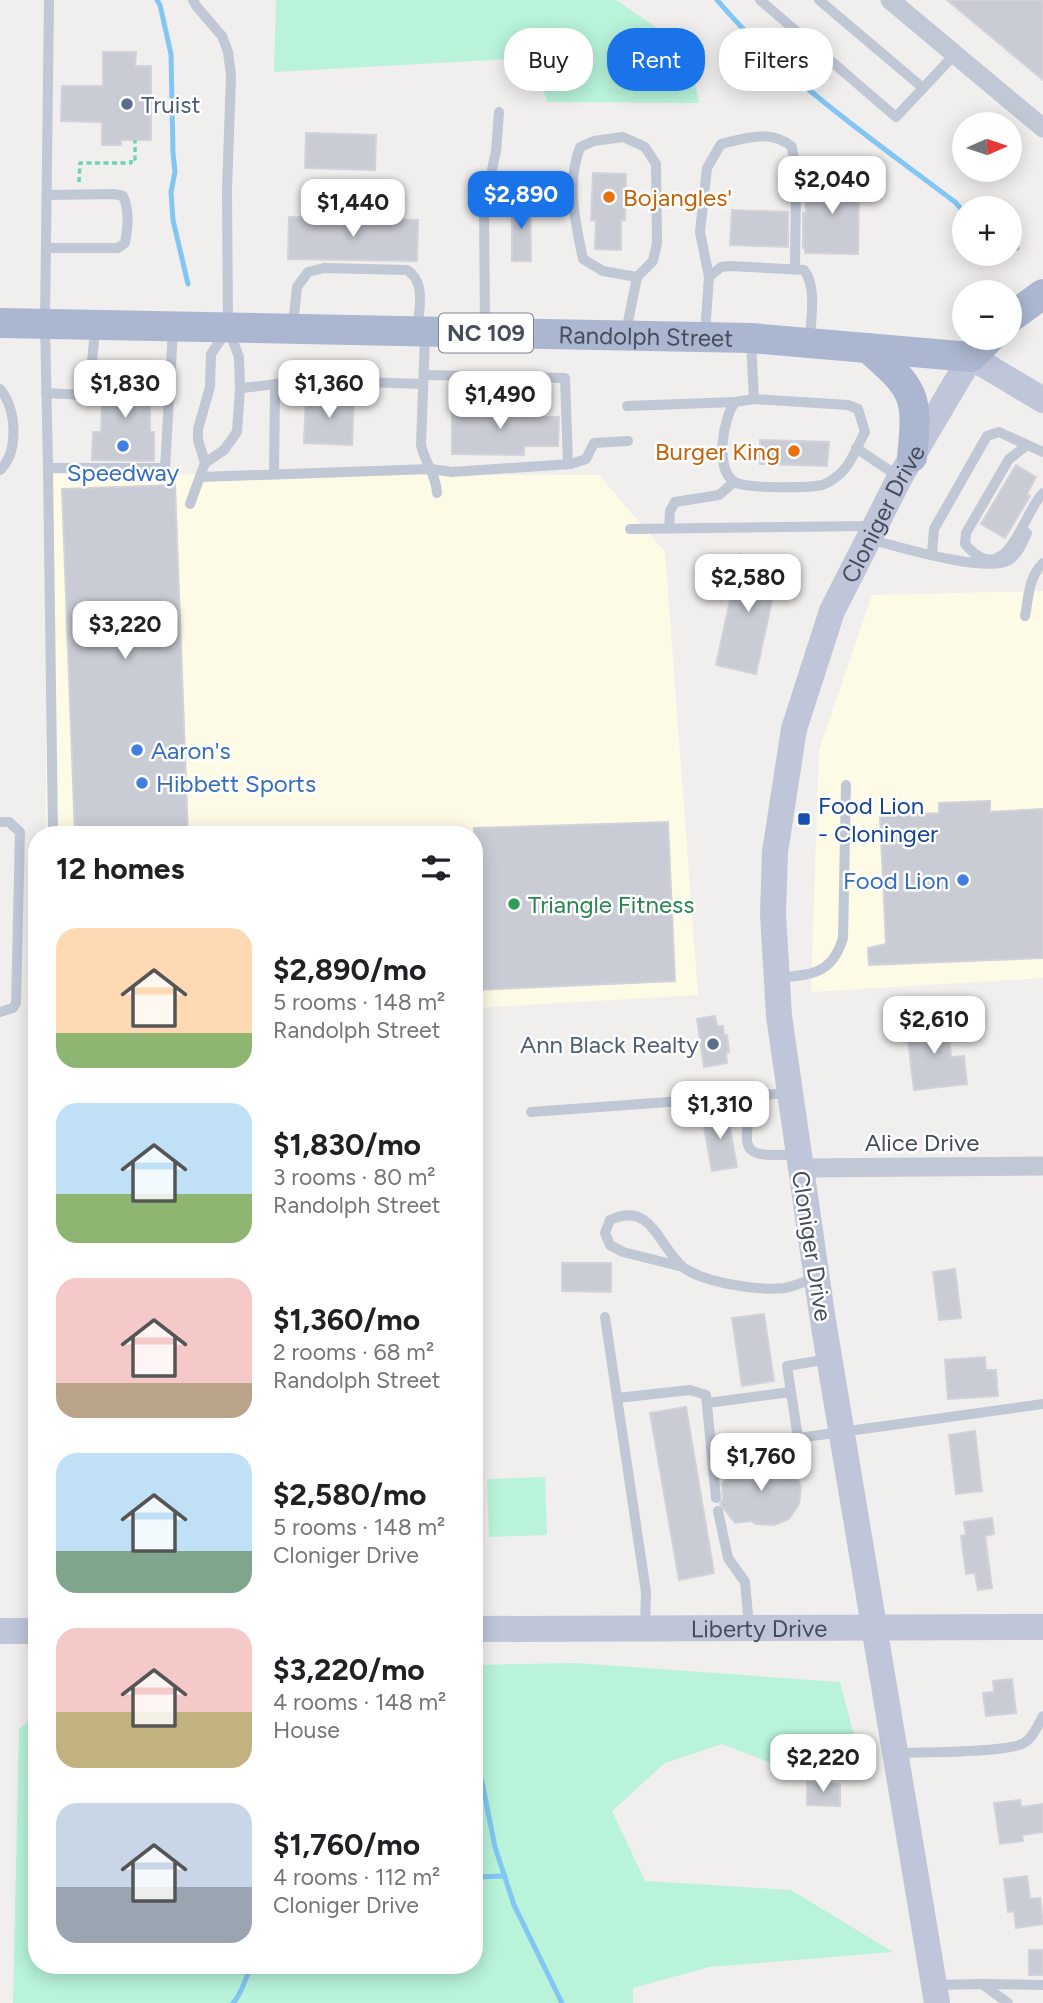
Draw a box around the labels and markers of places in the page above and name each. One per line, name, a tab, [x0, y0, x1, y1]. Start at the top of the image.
place label: Truist	[141, 90, 200, 119]
marker: Truist	[119, 96, 135, 112]
pin: $2,040	[775, 156, 889, 216]
pin: $2,890	[464, 172, 578, 231]
pin: $1,440	[296, 180, 410, 239]
place label: Bojangles'	[623, 183, 732, 212]
marker: Bojangles'	[601, 189, 617, 205]
pin: $1,830	[68, 360, 182, 420]
pin: $1,360	[272, 360, 386, 420]
pin: $1,490	[443, 372, 557, 431]
place label: Burger King	[655, 437, 780, 466]
marker: Speedway	[115, 438, 131, 454]
marker: Burger King	[786, 443, 802, 459]
place label: Speedway	[67, 458, 180, 487]
pin: $2,580	[691, 554, 805, 614]
pin: $3,220	[68, 602, 182, 661]
place label: Aaron's	[151, 736, 231, 765]
marker: Aaron's	[129, 742, 145, 758]
place label: Hibbett Sports	[156, 769, 316, 798]
marker: Hibbett Sports	[134, 775, 150, 791]
place label: Food Lion - Cloninger	[818, 791, 938, 848]
marker: Food Lion - Cloninger	[796, 811, 812, 827]
place label: Food Lion	[843, 866, 949, 895]
marker: Food Lion	[955, 872, 971, 888]
place label: Triangle Fitness	[528, 890, 694, 919]
marker: Triangle Fitness	[506, 896, 522, 912]
pin: $2,610	[877, 996, 991, 1056]
place label: Ann Black Realty	[520, 1030, 699, 1059]
marker: Ann Black Realty	[705, 1036, 721, 1052]
pin: $1,310	[663, 1082, 777, 1141]
pin: $1,760	[704, 1434, 818, 1493]
pin: $2,220	[766, 1734, 880, 1794]

